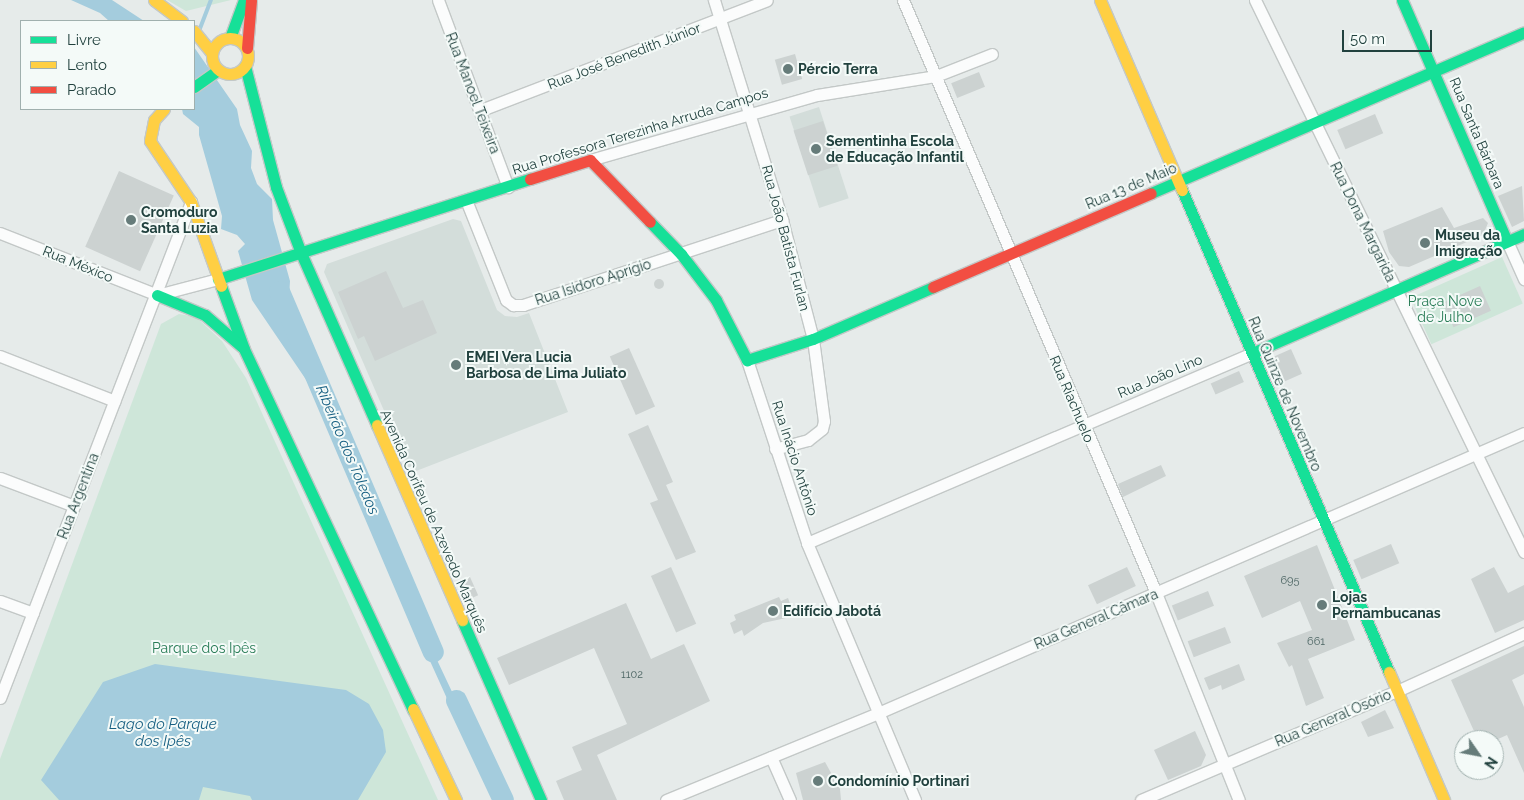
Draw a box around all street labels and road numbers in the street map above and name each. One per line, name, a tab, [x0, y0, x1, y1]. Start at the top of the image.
street label: Rua José Benedith Júnior	[545, 19, 703, 93]
street label: Rua Manoel Teixeira	[442, 30, 504, 156]
street label: Rua Santa Bárbara	[1446, 75, 1508, 191]
street label: Rua Professora Terezinha Arruda Campos	[510, 84, 770, 178]
street label: Rua 13 de Maio	[1083, 159, 1179, 213]
street label: Rua Dona Margarida	[1327, 159, 1399, 285]
street label: Rua João Batista Furlan	[758, 163, 814, 313]
street label: Rua México	[40, 242, 116, 286]
street label: Rua Isidoro Aprígio	[533, 255, 653, 309]
street label: Rua Quinze de Novembro	[1245, 314, 1325, 474]
street label: Rua João Lino	[1115, 351, 1205, 401]
street label: Rua Riachuelo	[1046, 353, 1098, 445]
street label: Rua Inácio Antônio	[768, 398, 822, 518]
street label: Avenida Corifeu de Azevedo Marquês	[377, 407, 491, 635]
street label: Rua Argentina	[54, 450, 102, 542]
street label: Rua General Câmara	[1031, 585, 1161, 653]
street label: Rua General Osório	[1272, 686, 1394, 750]

